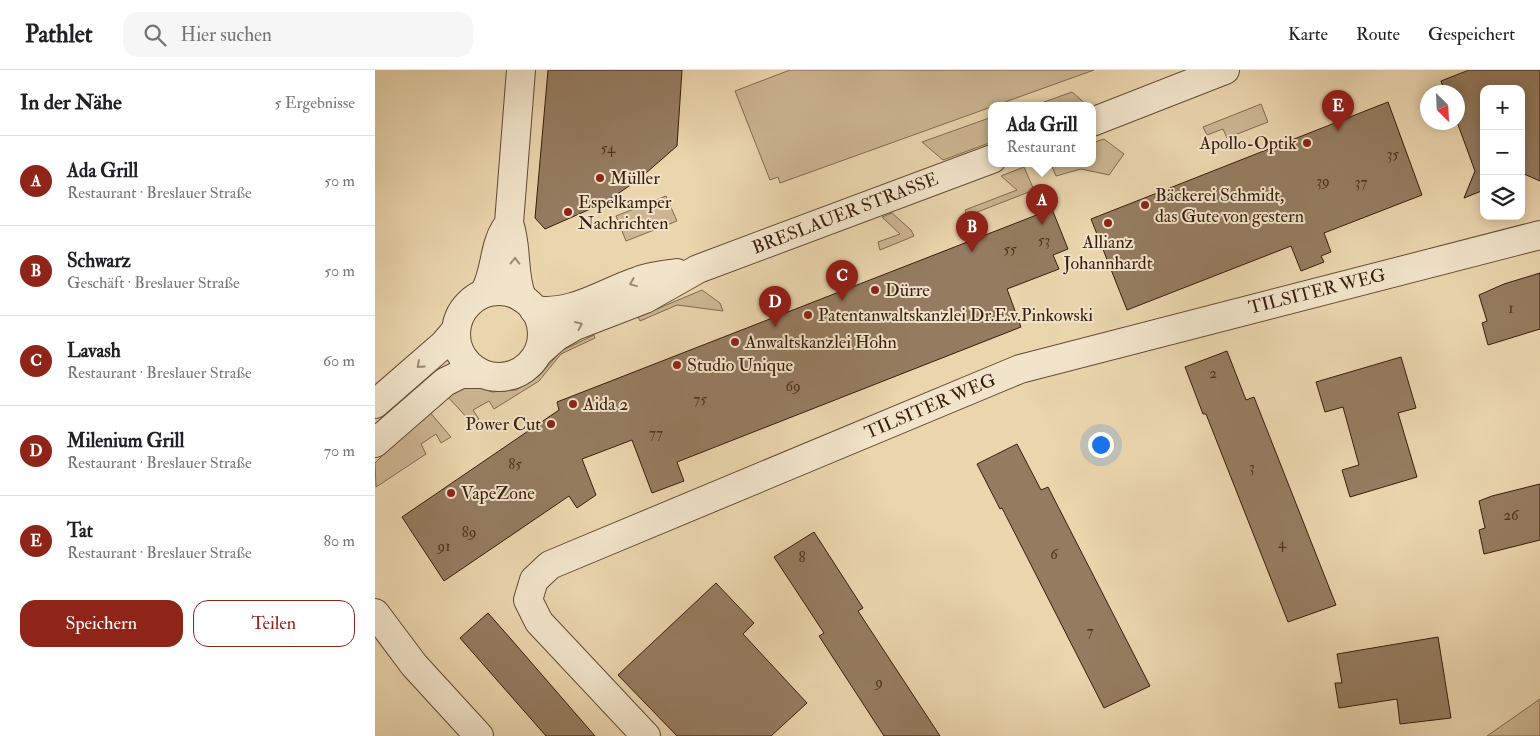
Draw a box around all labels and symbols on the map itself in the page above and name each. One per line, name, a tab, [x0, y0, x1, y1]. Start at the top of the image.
north arrow	[1420, 85, 1465, 130]
pin: E	[1322, 90, 1354, 131]
place label: Apollo-Optik	[1198, 132, 1297, 155]
marker: Apollo-Optik	[1301, 137, 1313, 149]
house number: 54	[601, 139, 616, 158]
house number: 35	[1387, 145, 1400, 164]
place label: Müller	[610, 167, 660, 190]
street label: BRESLAUER STRASSE	[749, 167, 941, 260]
marker: Müller	[594, 172, 606, 184]
house number: 39	[1316, 172, 1330, 191]
house number: 37	[1355, 173, 1367, 192]
pin: A	[1026, 184, 1058, 225]
place label: Bäckerei Schmidt, das Gute von gestern	[1155, 184, 1304, 228]
place label: Espelkamper Nachrichten	[578, 191, 672, 235]
marker: Bäckerei Schmidt, das Gute von gestern	[1139, 199, 1151, 211]
marker: Espelkamper Nachrichten	[562, 206, 574, 218]
pin: B	[956, 211, 988, 252]
marker: Allianz Johannhardt	[1102, 217, 1114, 229]
house number: 53	[1038, 231, 1050, 250]
place label: Allianz Johannhardt	[1063, 231, 1153, 275]
house number: 55	[1003, 240, 1017, 259]
one-way arrow	[510, 257, 520, 264]
pin: C	[826, 260, 858, 301]
street label: TILSITER WEG	[1246, 263, 1388, 320]
one-way arrow	[630, 277, 638, 287]
place label: Dürre	[885, 279, 930, 302]
marker: Dürre	[869, 284, 881, 296]
pin: D	[759, 286, 791, 327]
house number: 1	[1508, 299, 1514, 318]
place label: Patentanwaltskanzlei Dr.E.v.Pinkowski	[818, 304, 1093, 327]
marker: Patentanwaltskanzlei Dr.E.v.Pinkowski	[802, 309, 814, 321]
one-way arrow	[574, 320, 583, 331]
place label: Anwaltskanzlei Hohn	[744, 331, 897, 354]
marker: Anwaltskanzlei Hohn	[729, 336, 741, 348]
place label: Studio Unique	[687, 354, 793, 377]
one-way arrow	[417, 359, 426, 368]
marker: Studio Unique	[671, 359, 683, 371]
house number: 2	[1209, 364, 1217, 383]
street label: TILSITER WEG	[861, 368, 999, 444]
house number: 69	[785, 377, 801, 396]
house number: 75	[693, 390, 707, 409]
place label: Aida 2	[582, 393, 628, 416]
marker: Aida 2	[567, 398, 579, 410]
place label: Power Cut	[465, 413, 541, 436]
marker: Power Cut	[545, 418, 557, 430]
house number: 77	[649, 424, 663, 443]
your location	[1088, 432, 1114, 458]
house number: 85	[508, 455, 522, 474]
house number: 3	[1249, 458, 1255, 477]
place label: VapeZone	[461, 482, 535, 505]
marker: VapeZone	[445, 487, 457, 499]
house number: 26	[1503, 506, 1520, 525]
house number: 89	[462, 523, 476, 542]
house number: 4	[1278, 534, 1287, 553]
house number: 91	[437, 537, 451, 556]
house number: 6	[1050, 545, 1059, 564]
house number: 8	[798, 548, 806, 567]
house number: 7	[1087, 622, 1094, 641]
house number: 9	[874, 673, 883, 692]

